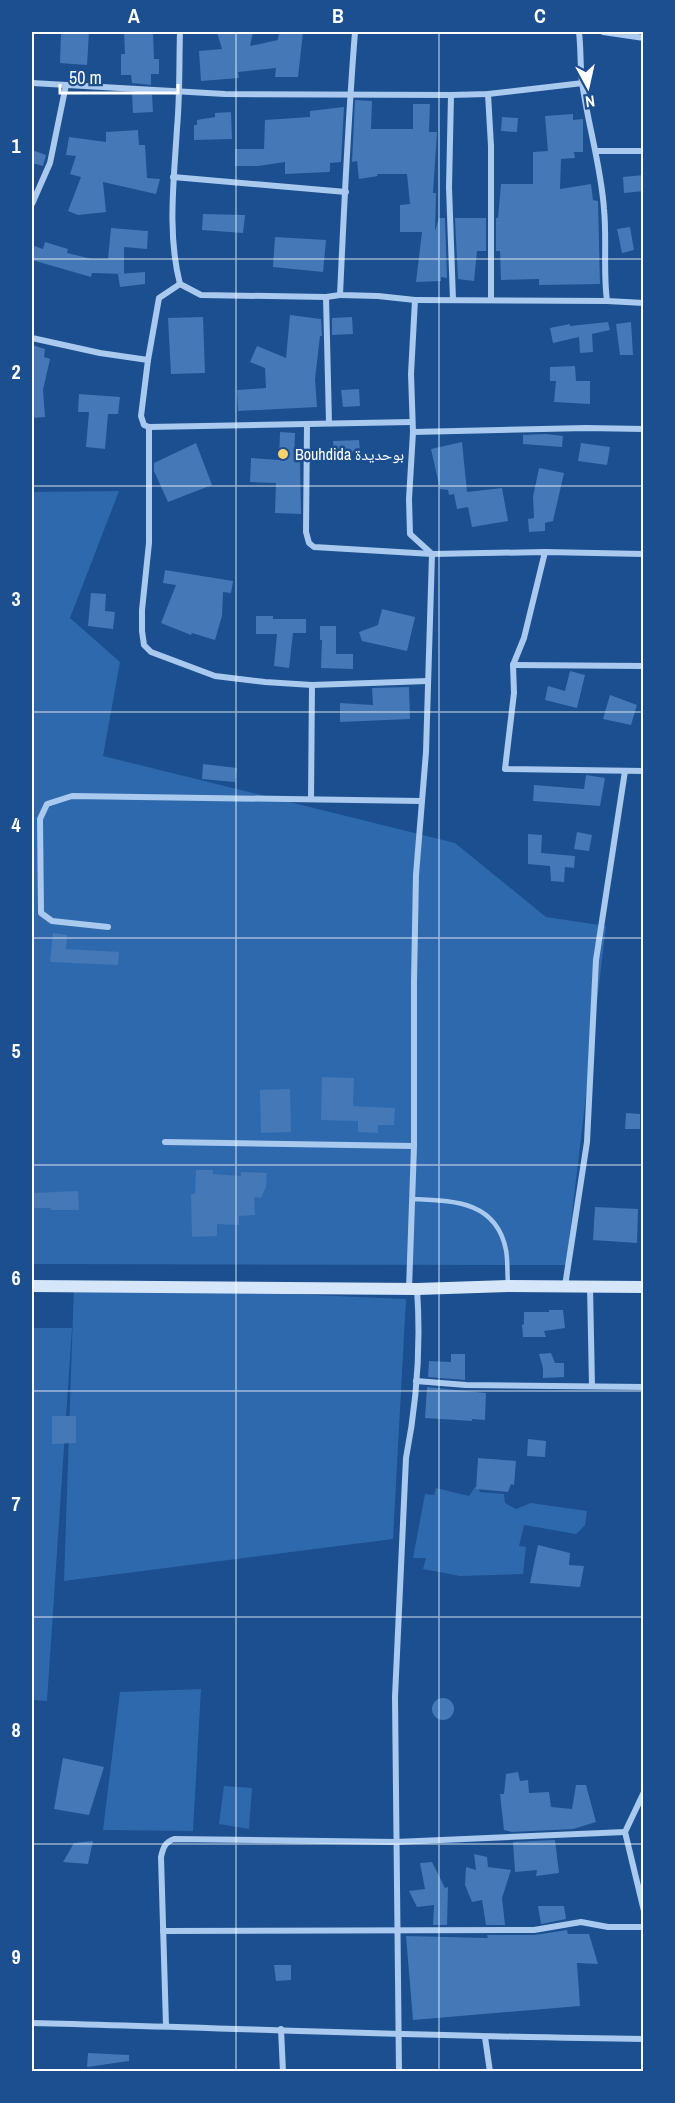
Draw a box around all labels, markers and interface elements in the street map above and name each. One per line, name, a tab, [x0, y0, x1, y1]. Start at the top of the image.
text: A	[128, 2, 140, 29]
text: B	[332, 2, 344, 29]
text: C	[534, 2, 546, 29]
scale bar	[60, 57, 178, 95]
north arrow	[558, 57, 618, 117]
text: 50 m	[69, 65, 102, 90]
text: N	[584, 90, 596, 113]
text: 1	[11, 132, 21, 159]
text: 2	[11, 358, 21, 385]
place label: Bouhdida بوحديدة	[295, 443, 404, 465]
marker: Bouhdida بوحديدة	[276, 447, 290, 461]
text: 3	[11, 585, 21, 612]
text: 4	[11, 811, 21, 838]
text: 5	[11, 1037, 21, 1064]
text: 6	[11, 1264, 21, 1291]
text: 7	[11, 1490, 21, 1517]
text: 8	[11, 1716, 21, 1743]
text: 9	[11, 1943, 21, 1970]

